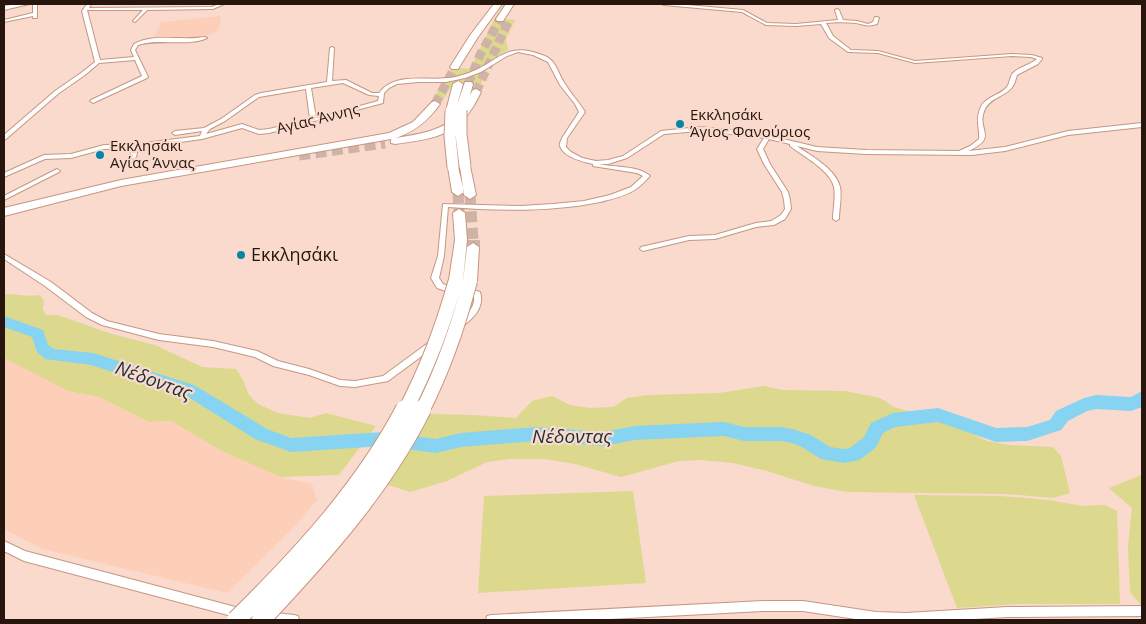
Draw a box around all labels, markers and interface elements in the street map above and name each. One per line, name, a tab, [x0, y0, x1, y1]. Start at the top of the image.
street label: Αγίας Άννης	[274, 98, 361, 138]
place label: Εκκλησάκι Άγιος Φανούριος	[690, 104, 810, 141]
marker: Εκκλησάκι Άγιος Φανούριος	[674, 118, 686, 130]
place label: Εκκλησάκι Αγίας Άννας	[110, 135, 195, 172]
marker: Εκκλησάκι Αγίας Άννας	[94, 149, 106, 161]
place label: Εκκλησάκι	[251, 242, 338, 266]
marker: Εκκλησάκι	[235, 249, 247, 261]
water label: Νέδoντας	[112, 354, 196, 406]
water label: Νέδoντας	[532, 423, 612, 449]

